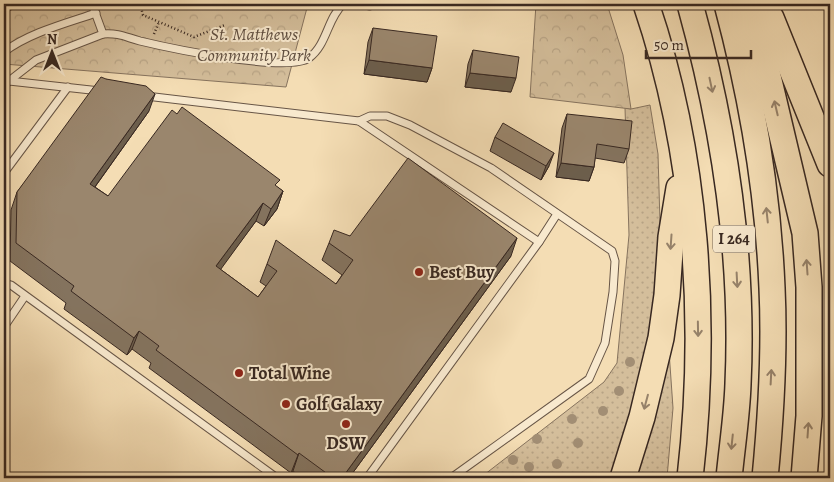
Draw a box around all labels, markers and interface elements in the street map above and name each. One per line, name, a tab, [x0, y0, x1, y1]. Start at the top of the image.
park label: St. Matthews Community Park	[197, 22, 311, 67]
north arrow	[28, 28, 78, 78]
scale bar	[646, 28, 752, 60]
text: N	[47, 30, 57, 49]
text: 50 m	[654, 35, 684, 55]
one-way arrow	[707, 76, 716, 92]
one-way arrow	[771, 101, 780, 117]
one-way arrow	[762, 207, 772, 223]
road number: I 264	[713, 225, 755, 252]
one-way arrow	[667, 233, 676, 249]
place label: Best Buy	[429, 260, 495, 284]
one-way arrow	[803, 260, 812, 276]
marker: Best Buy	[413, 266, 425, 278]
one-way arrow	[733, 272, 742, 288]
one-way arrow	[693, 320, 703, 337]
place label: Total Wine	[249, 361, 330, 385]
marker: Total Wine	[233, 367, 245, 379]
one-way arrow	[767, 370, 776, 386]
place label: Golf Galaxy	[296, 392, 382, 416]
one-way arrow	[641, 393, 650, 409]
marker: Golf Galaxy	[280, 398, 292, 410]
marker: DSW	[340, 418, 352, 430]
one-way arrow	[803, 422, 812, 438]
place label: DSW	[326, 431, 366, 455]
one-way arrow	[727, 434, 737, 450]

